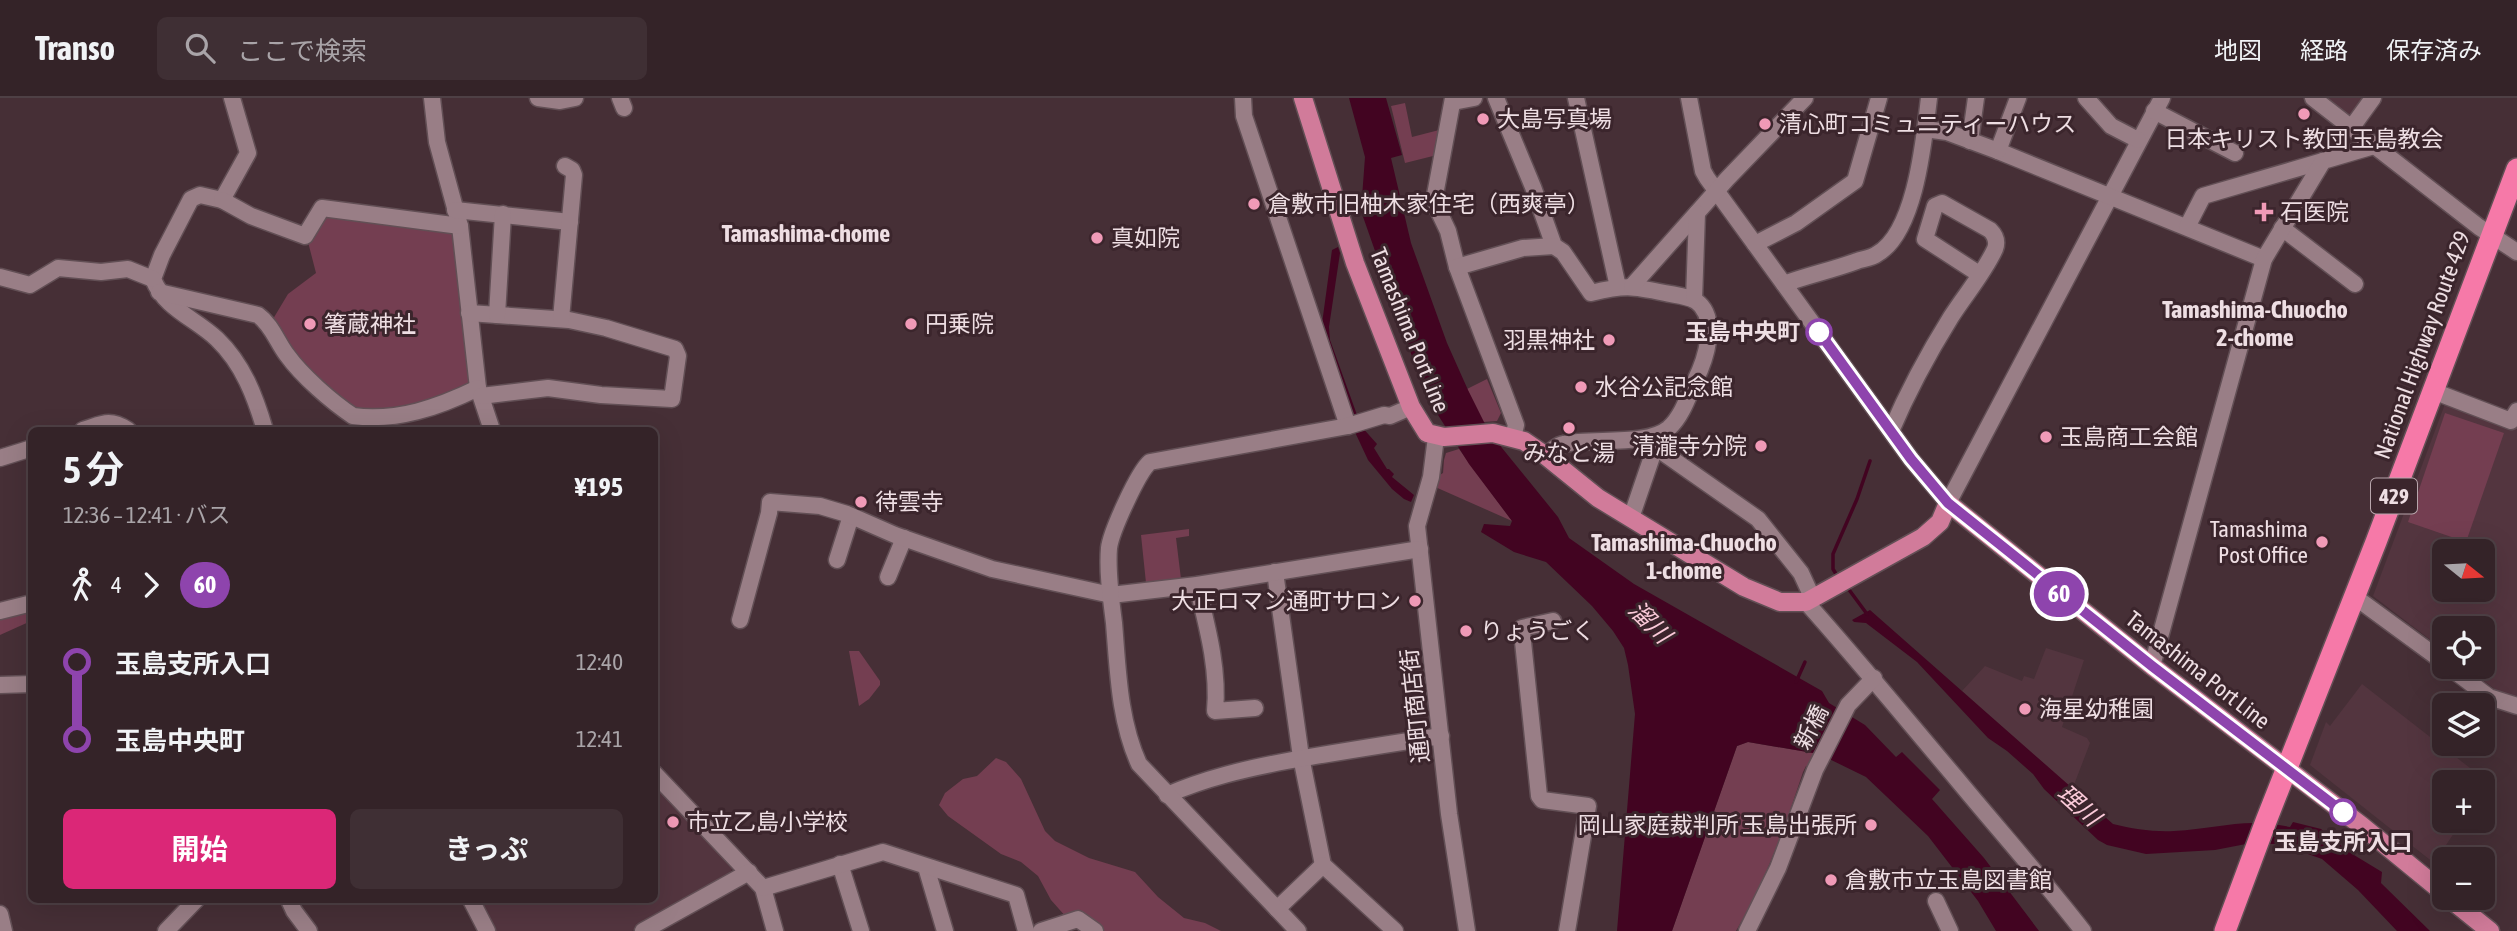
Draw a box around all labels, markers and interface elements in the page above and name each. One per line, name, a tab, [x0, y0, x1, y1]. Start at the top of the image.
search box	[157, 17, 647, 80]
text: Transo	[35, 29, 115, 67]
icon: search	[181, 29, 219, 67]
text: ここで検索	[237, 36, 367, 66]
text: 地図	[2214, 37, 2262, 64]
text: 経路	[2300, 37, 2348, 64]
text: 保存済み	[2386, 37, 2482, 64]
place label: 大島写真場	[1497, 106, 1612, 132]
marker: 日本キリスト教団 玉島教会	[2296, 106, 2312, 122]
marker: 大島写真場	[1475, 111, 1491, 127]
place label: 清心町コミュニティーハウス	[1779, 111, 2076, 137]
marker: 清心町コミュニティーハウス	[1757, 116, 1773, 132]
place label: 日本キリスト教団 玉島教会	[2164, 126, 2444, 152]
place label: 倉敷市旧柚木家住宅（西爽亭）	[1268, 191, 1590, 217]
marker: 倉敷市旧柚木家住宅（西爽亭）	[1246, 196, 1262, 212]
place label: 石医院	[2280, 199, 2349, 225]
marker: 石医院	[2254, 202, 2274, 222]
district label: Tamashima-chome	[722, 220, 890, 247]
place label: 真如院	[1111, 225, 1180, 251]
street label: National Highway Route 429	[2369, 228, 2475, 462]
marker: 真如院	[1089, 230, 1105, 246]
street label: Tamashima Port Line	[1365, 244, 1455, 416]
district label: Tamashima-Chuocho 2-chome	[2162, 296, 2348, 351]
place label: 箸蔵神社	[324, 311, 416, 337]
place label: 円乗院	[925, 311, 994, 337]
marker: 箸蔵神社	[302, 316, 318, 332]
marker: 円乗院	[903, 316, 919, 332]
place label: 玉島中央町	[1685, 319, 1800, 345]
marker: 玉島中央町	[1806, 319, 1832, 345]
place label: 羽黒神社	[1503, 327, 1595, 353]
marker: 羽黒神社	[1601, 332, 1617, 348]
place label: 水谷公記念館	[1595, 374, 1733, 400]
marker: 水谷公記念館	[1573, 379, 1589, 395]
marker: みなと湯	[1561, 420, 1577, 436]
place label: 玉島商工会館	[2060, 424, 2198, 450]
marker: 玉島商工会館	[2038, 429, 2054, 445]
place label: 清瀧寺分院	[1632, 433, 1747, 459]
marker: 清瀧寺分院	[1753, 438, 1769, 454]
place label: みなと湯	[1523, 440, 1615, 466]
text: 5 分	[63, 448, 124, 491]
text: ¥195	[575, 472, 623, 502]
road number: 429	[2371, 478, 2417, 514]
place label: 待雲寺	[875, 489, 944, 515]
marker: 待雲寺	[853, 494, 869, 510]
text: 12:36 – 12:41 · バス	[63, 502, 230, 528]
place label: Tamashima Post Office	[2210, 516, 2308, 568]
district label: Tamashima-Chuocho 1-chome	[1591, 529, 1777, 584]
marker: Tamashima Post Office	[2314, 534, 2330, 550]
north arrow	[2432, 539, 2496, 602]
map controls	[2432, 539, 2495, 910]
icon: walk	[63, 566, 101, 604]
icon: forward	[132, 566, 170, 604]
text: 60	[194, 571, 216, 598]
line badge: 60	[2028, 571, 2090, 617]
text: 4	[111, 572, 122, 598]
text: 60	[2048, 580, 2070, 607]
place label: 大正ロマン通町サロン	[1171, 588, 1401, 614]
marker: 大正ロマン通町サロン	[1407, 593, 1423, 609]
water label: 溜川	[1623, 595, 1679, 651]
street label: Tamashima Port Line	[2121, 606, 2275, 734]
button: locate	[2432, 616, 2495, 679]
place label: りょうごく	[1480, 618, 1595, 644]
marker: りょうごく	[1458, 623, 1474, 639]
street label: 通町商店街	[1396, 647, 1434, 765]
text: 玉島支所入口	[115, 649, 271, 679]
text: 12:40	[576, 649, 623, 675]
button: layers	[2432, 693, 2495, 756]
place label: 海星幼稚園	[2039, 696, 2154, 722]
street label: 新橋	[1789, 701, 1833, 753]
marker: 海星幼稚園	[2017, 701, 2033, 717]
text: 玉島中央町	[115, 726, 245, 756]
text: 12:41	[576, 726, 623, 752]
button: +	[2432, 770, 2495, 833]
water label: 理川	[2052, 779, 2108, 833]
marker: 玉島支所入口	[2330, 799, 2356, 825]
button: 開始	[63, 809, 336, 889]
button: きっぷ	[350, 809, 623, 889]
place label: 市立乙島小学校	[687, 809, 848, 835]
place label: 岡山家庭裁判所 玉島出張所	[1578, 812, 1857, 838]
marker: 市立乙島小学校	[665, 814, 681, 830]
marker: 岡山家庭裁判所 玉島出張所	[1863, 817, 1879, 833]
place label: 玉島支所入口	[2274, 829, 2412, 855]
button: −	[2432, 847, 2495, 910]
place label: 倉敷市立玉島図書館	[1845, 867, 2052, 893]
marker: 倉敷市立玉島図書館	[1823, 872, 1839, 888]

